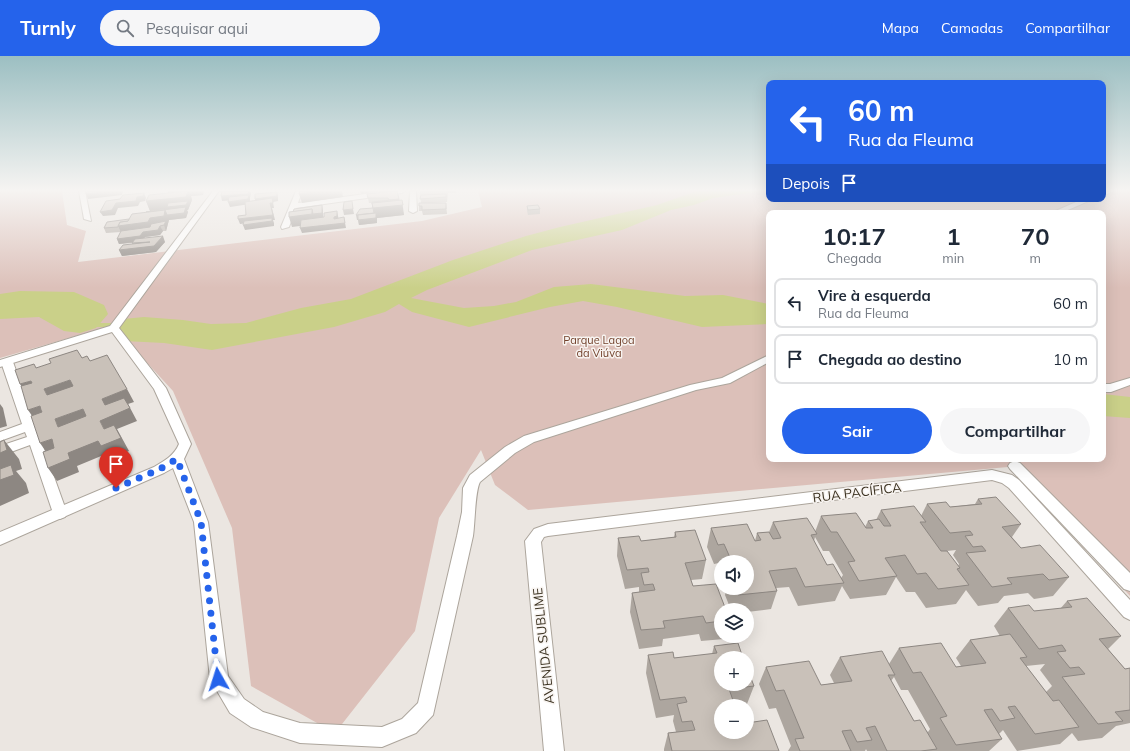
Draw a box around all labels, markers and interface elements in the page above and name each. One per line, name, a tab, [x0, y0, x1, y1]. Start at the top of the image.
search box	[100, 10, 380, 46]
text: Turnly	[20, 16, 76, 40]
icon: search	[114, 17, 136, 39]
text: Pesquisar aqui	[146, 19, 248, 38]
text: Mapa	[882, 19, 919, 37]
text: Camadas	[941, 19, 1003, 37]
text: Compartilhar	[1025, 19, 1110, 37]
text: 60 m	[848, 93, 914, 128]
icon: left	[782, 96, 834, 148]
text: Rua da Fleuma	[848, 128, 974, 151]
icon: arrive	[838, 172, 860, 194]
text: Depois	[782, 174, 830, 193]
text: 10:17	[822, 221, 886, 251]
text: 1	[946, 221, 961, 251]
text: 70	[1021, 221, 1050, 251]
text: Chegada	[827, 250, 882, 266]
text: min	[942, 250, 964, 266]
text: m	[1029, 250, 1041, 266]
text: Vire à esquerda	[818, 286, 931, 305]
icon: left	[784, 292, 806, 314]
text: 60 m	[1053, 294, 1088, 313]
text: Rua da Fleuma	[818, 305, 909, 321]
park label: Parque Lagoa da Viúva	[563, 333, 635, 360]
icon: arrive	[784, 348, 806, 370]
text: Chegada ao destino	[818, 350, 962, 369]
text: 10 m	[1053, 350, 1088, 369]
button: Sair	[782, 408, 932, 454]
button: Compartilhar	[940, 408, 1090, 454]
pin	[99, 447, 133, 488]
icon: arrive	[105, 453, 127, 475]
street label: RUA PACÍFICA	[812, 479, 903, 505]
map controls	[714, 555, 754, 739]
button: sound	[714, 555, 754, 595]
street label: AVENIDA SUBLIME	[529, 587, 557, 705]
button: layers	[714, 603, 754, 643]
button: +	[714, 651, 754, 691]
position arrow	[197, 658, 239, 700]
button: −	[714, 699, 754, 739]

